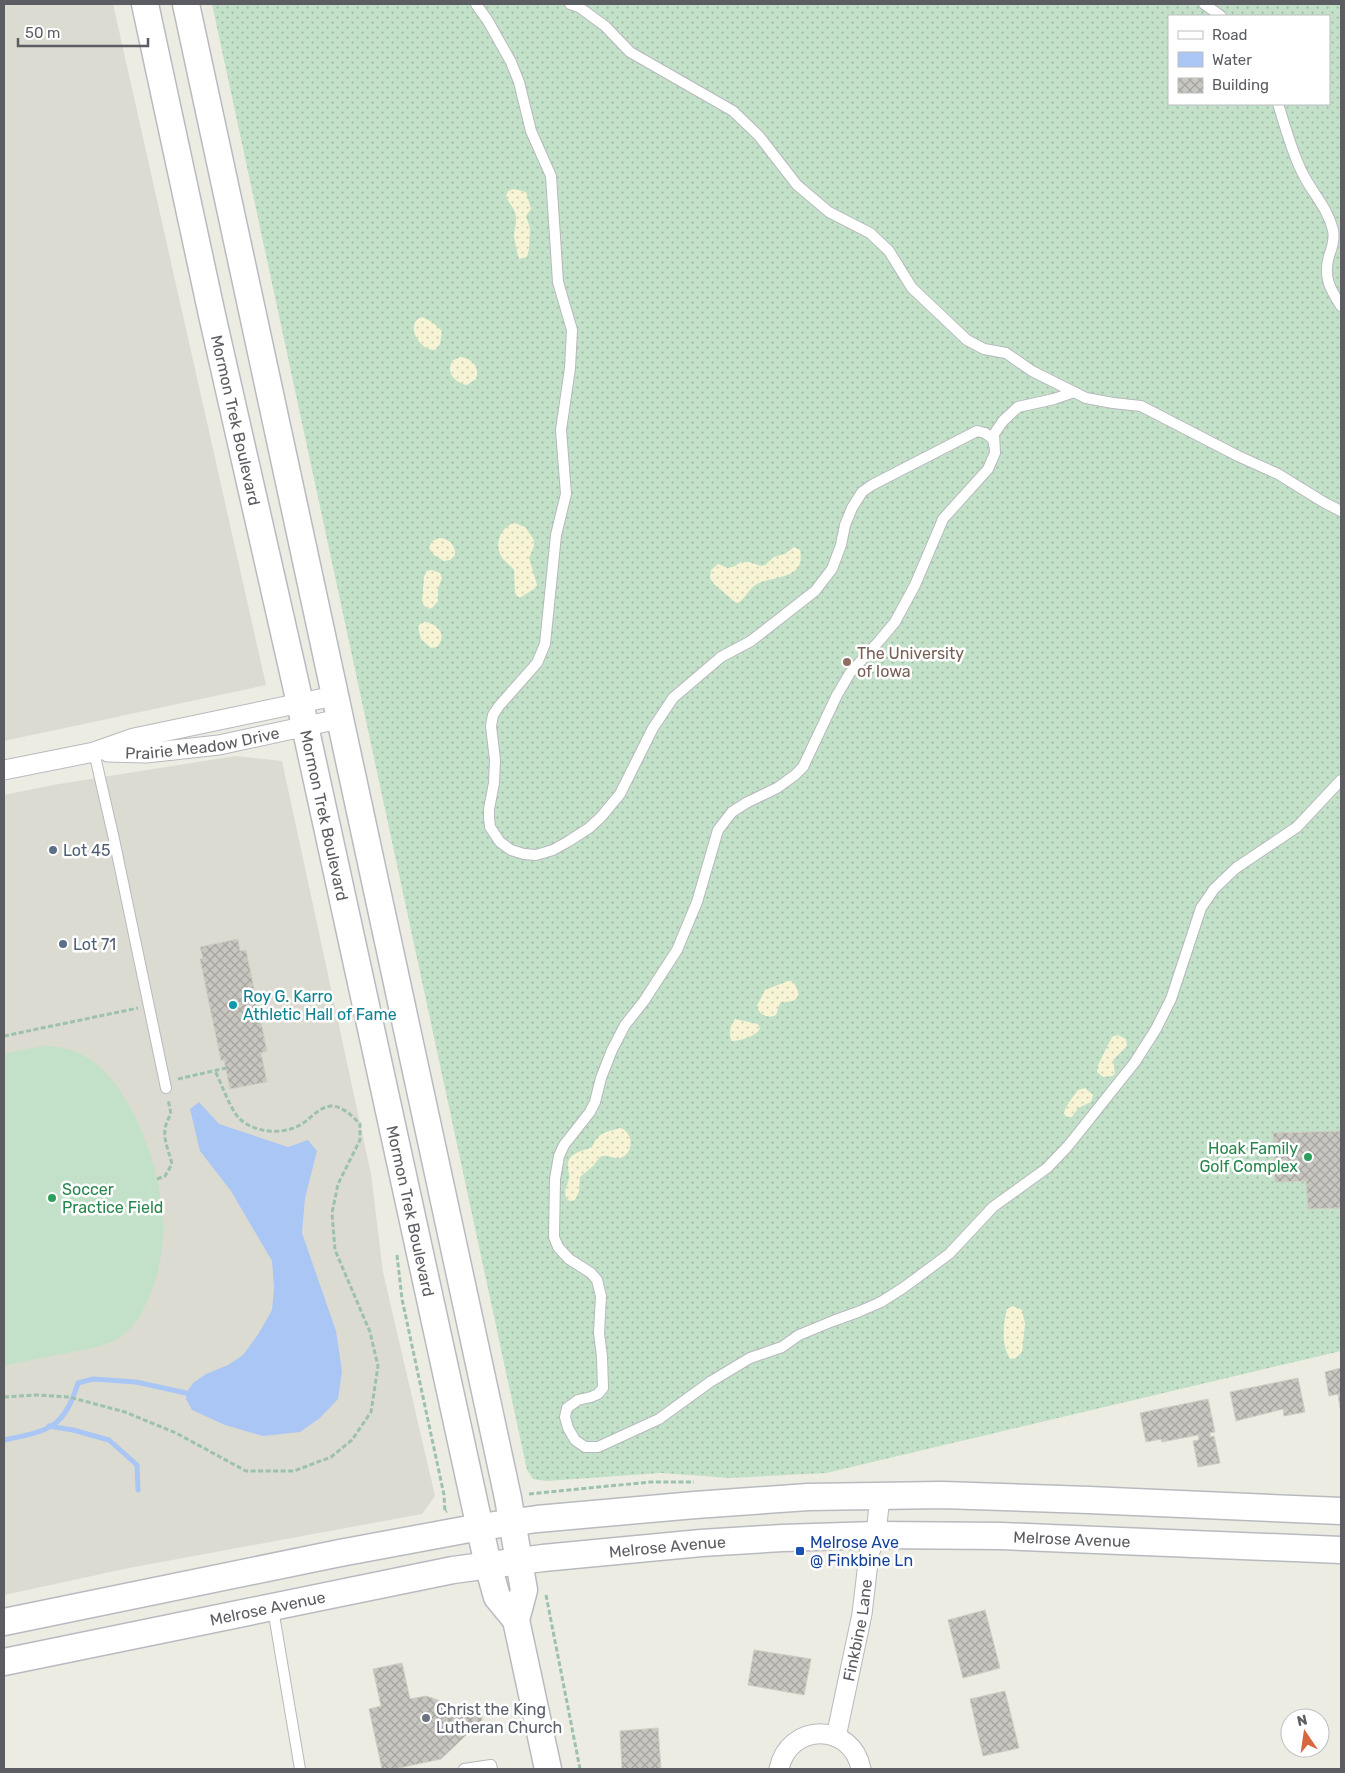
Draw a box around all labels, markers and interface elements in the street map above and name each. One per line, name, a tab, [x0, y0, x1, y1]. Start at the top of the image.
scale bar	[18, 15, 148, 47]
legend	[1168, 15, 1330, 105]
text: 50 m	[25, 24, 60, 42]
text: Road	[1212, 26, 1248, 44]
text: Water	[1212, 51, 1252, 69]
text: Building	[1212, 76, 1269, 94]
street label: Mormon Trek Boulevard	[207, 333, 264, 507]
place label: The University of Iowa	[857, 644, 964, 681]
marker: The University of Iowa	[841, 656, 853, 668]
street label: Prairie Meadow Drive	[125, 723, 281, 763]
street label: Mormon Trek Boulevard	[297, 728, 352, 903]
place label: Lot 45	[63, 841, 111, 860]
marker: Lot 45	[47, 844, 59, 856]
place label: Lot 71	[73, 935, 116, 954]
marker: Lot 71	[57, 938, 69, 950]
place label: Roy G. Karro Athletic Hall of Fame	[243, 987, 397, 1024]
marker: Roy G. Karro Athletic Hall of Fame	[227, 999, 239, 1011]
street label: Mormon Trek Boulevard	[383, 1124, 439, 1298]
place label: Hoak Family Golf Complex	[1199, 1139, 1298, 1176]
marker: Hoak Family Golf Complex	[1302, 1151, 1314, 1163]
place label: Soccer Practice Field	[62, 1180, 163, 1217]
marker: Soccer Practice Field	[46, 1192, 58, 1204]
street label: Melrose Avenue	[1013, 1527, 1131, 1551]
street label: Melrose Avenue	[608, 1532, 726, 1561]
place label: Melrose Ave @ Finkbine Ln	[810, 1533, 913, 1570]
marker: Melrose Ave @ Finkbine Ln	[794, 1545, 806, 1557]
street label: Finkbine Lane	[839, 1578, 876, 1683]
street label: Melrose Avenue	[208, 1587, 327, 1629]
place label: Christ the King Lutheran Church	[436, 1700, 562, 1737]
north arrow	[1280, 1708, 1330, 1758]
text: N	[1295, 1711, 1309, 1730]
marker: Christ the King Lutheran Church	[420, 1712, 432, 1724]

